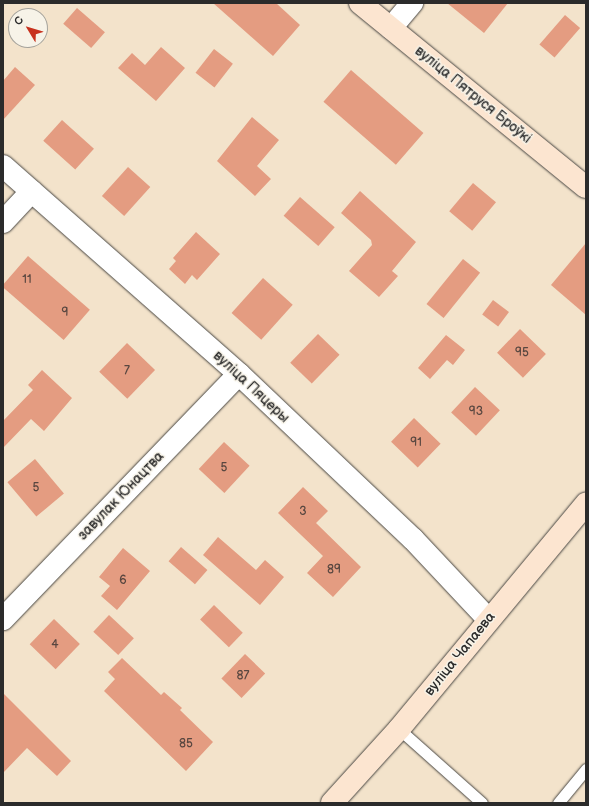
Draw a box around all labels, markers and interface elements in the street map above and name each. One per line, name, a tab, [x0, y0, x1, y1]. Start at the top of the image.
north arrow	[8, 8, 48, 48]
text: С	[11, 14, 26, 28]
street label: вуліца Пятруся Броўкі	[411, 43, 535, 147]
house number: 11	[22, 273, 32, 287]
house number: 9	[62, 306, 68, 320]
house number: 95	[515, 346, 529, 360]
street label: вуліца Пяцеры	[210, 348, 292, 426]
house number: 7	[124, 364, 130, 378]
house number: 93	[469, 405, 483, 419]
house number: 91	[410, 436, 422, 450]
street label: завулак Юнацтва	[74, 448, 168, 544]
house number: 5	[221, 461, 227, 475]
house number: 5	[33, 481, 39, 495]
house number: 3	[299, 505, 307, 519]
house number: 89	[327, 563, 341, 577]
house number: 6	[119, 574, 127, 588]
street label: вуліца Чапаева	[421, 609, 499, 699]
house number: 4	[51, 638, 59, 652]
house number: 87	[237, 669, 249, 683]
house number: 85	[179, 737, 193, 751]

